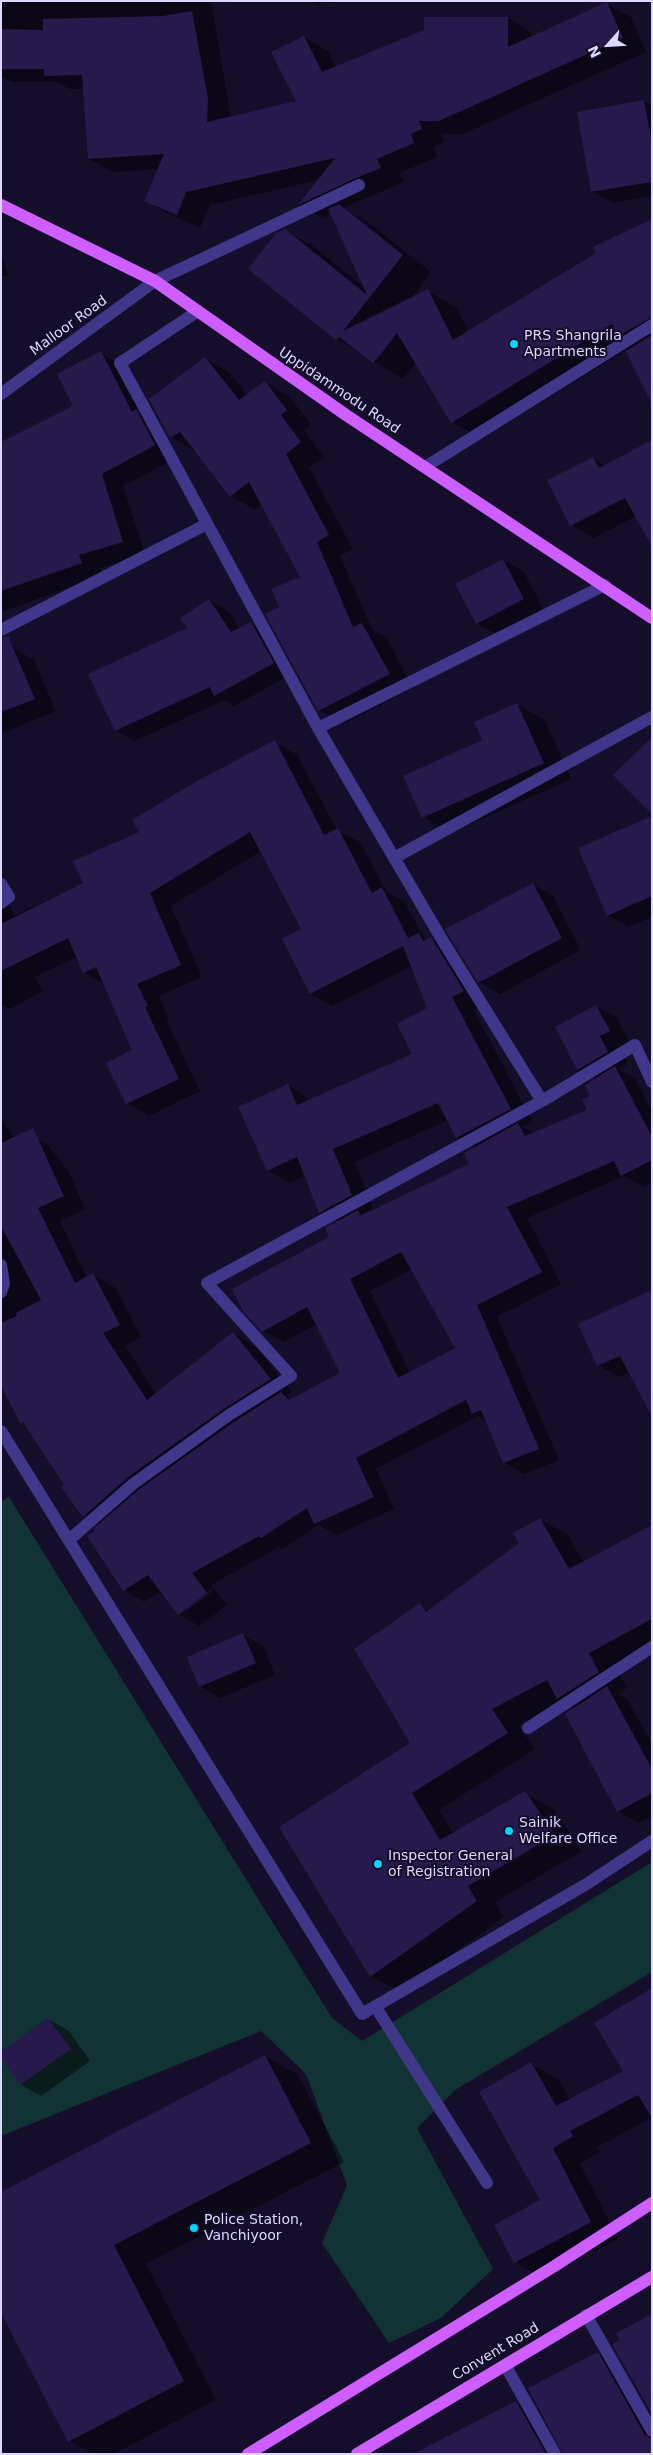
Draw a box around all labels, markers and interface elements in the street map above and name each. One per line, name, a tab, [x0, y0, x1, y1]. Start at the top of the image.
north arrow	[583, 20, 633, 70]
text: N	[585, 43, 604, 60]
street label: Malloor Road	[27, 292, 111, 360]
place label: PRS Shangrila Apartments	[524, 328, 622, 361]
marker: PRS Shangrila Apartments	[508, 338, 520, 350]
street label: Uppidammodu Road	[275, 344, 403, 438]
place label: Sainik Welfare Office	[519, 1815, 617, 1848]
marker: Sainik Welfare Office	[503, 1825, 515, 1837]
place label: Inspector General of Registration	[388, 1848, 513, 1880]
marker: Inspector General of Registration	[372, 1858, 384, 1870]
place label: Police Station, Vanchiyoor	[204, 2212, 303, 2244]
marker: Police Station, Vanchiyoor	[188, 2222, 200, 2234]
street label: Convent Road	[450, 2320, 542, 2384]

